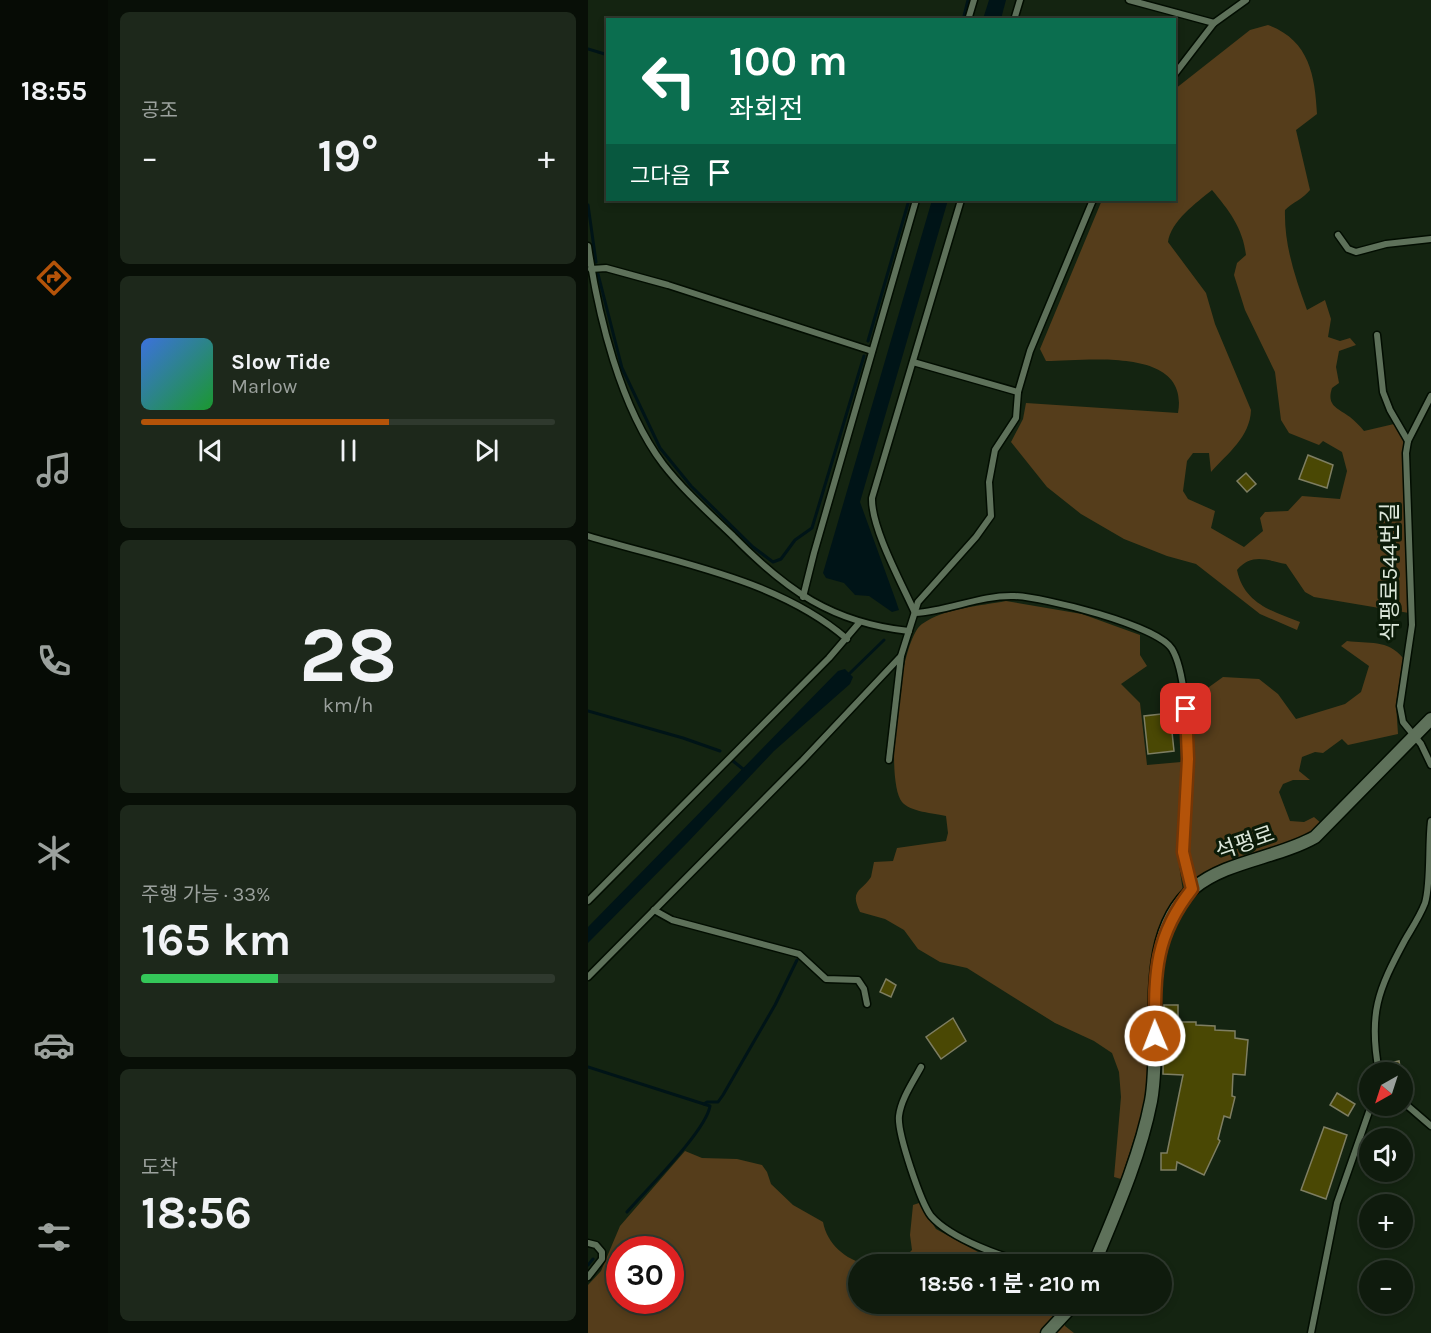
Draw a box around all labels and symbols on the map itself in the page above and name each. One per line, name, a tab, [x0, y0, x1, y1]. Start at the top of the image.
street label: 석평로544번길	[1377, 503, 1403, 641]
pin	[1160, 683, 1211, 734]
street label: 석평로	[1212, 821, 1278, 865]
position arrow	[1123, 1004, 1187, 1068]
north arrow	[1359, 1062, 1413, 1116]
speed limit sign: 30	[606, 1236, 684, 1314]

